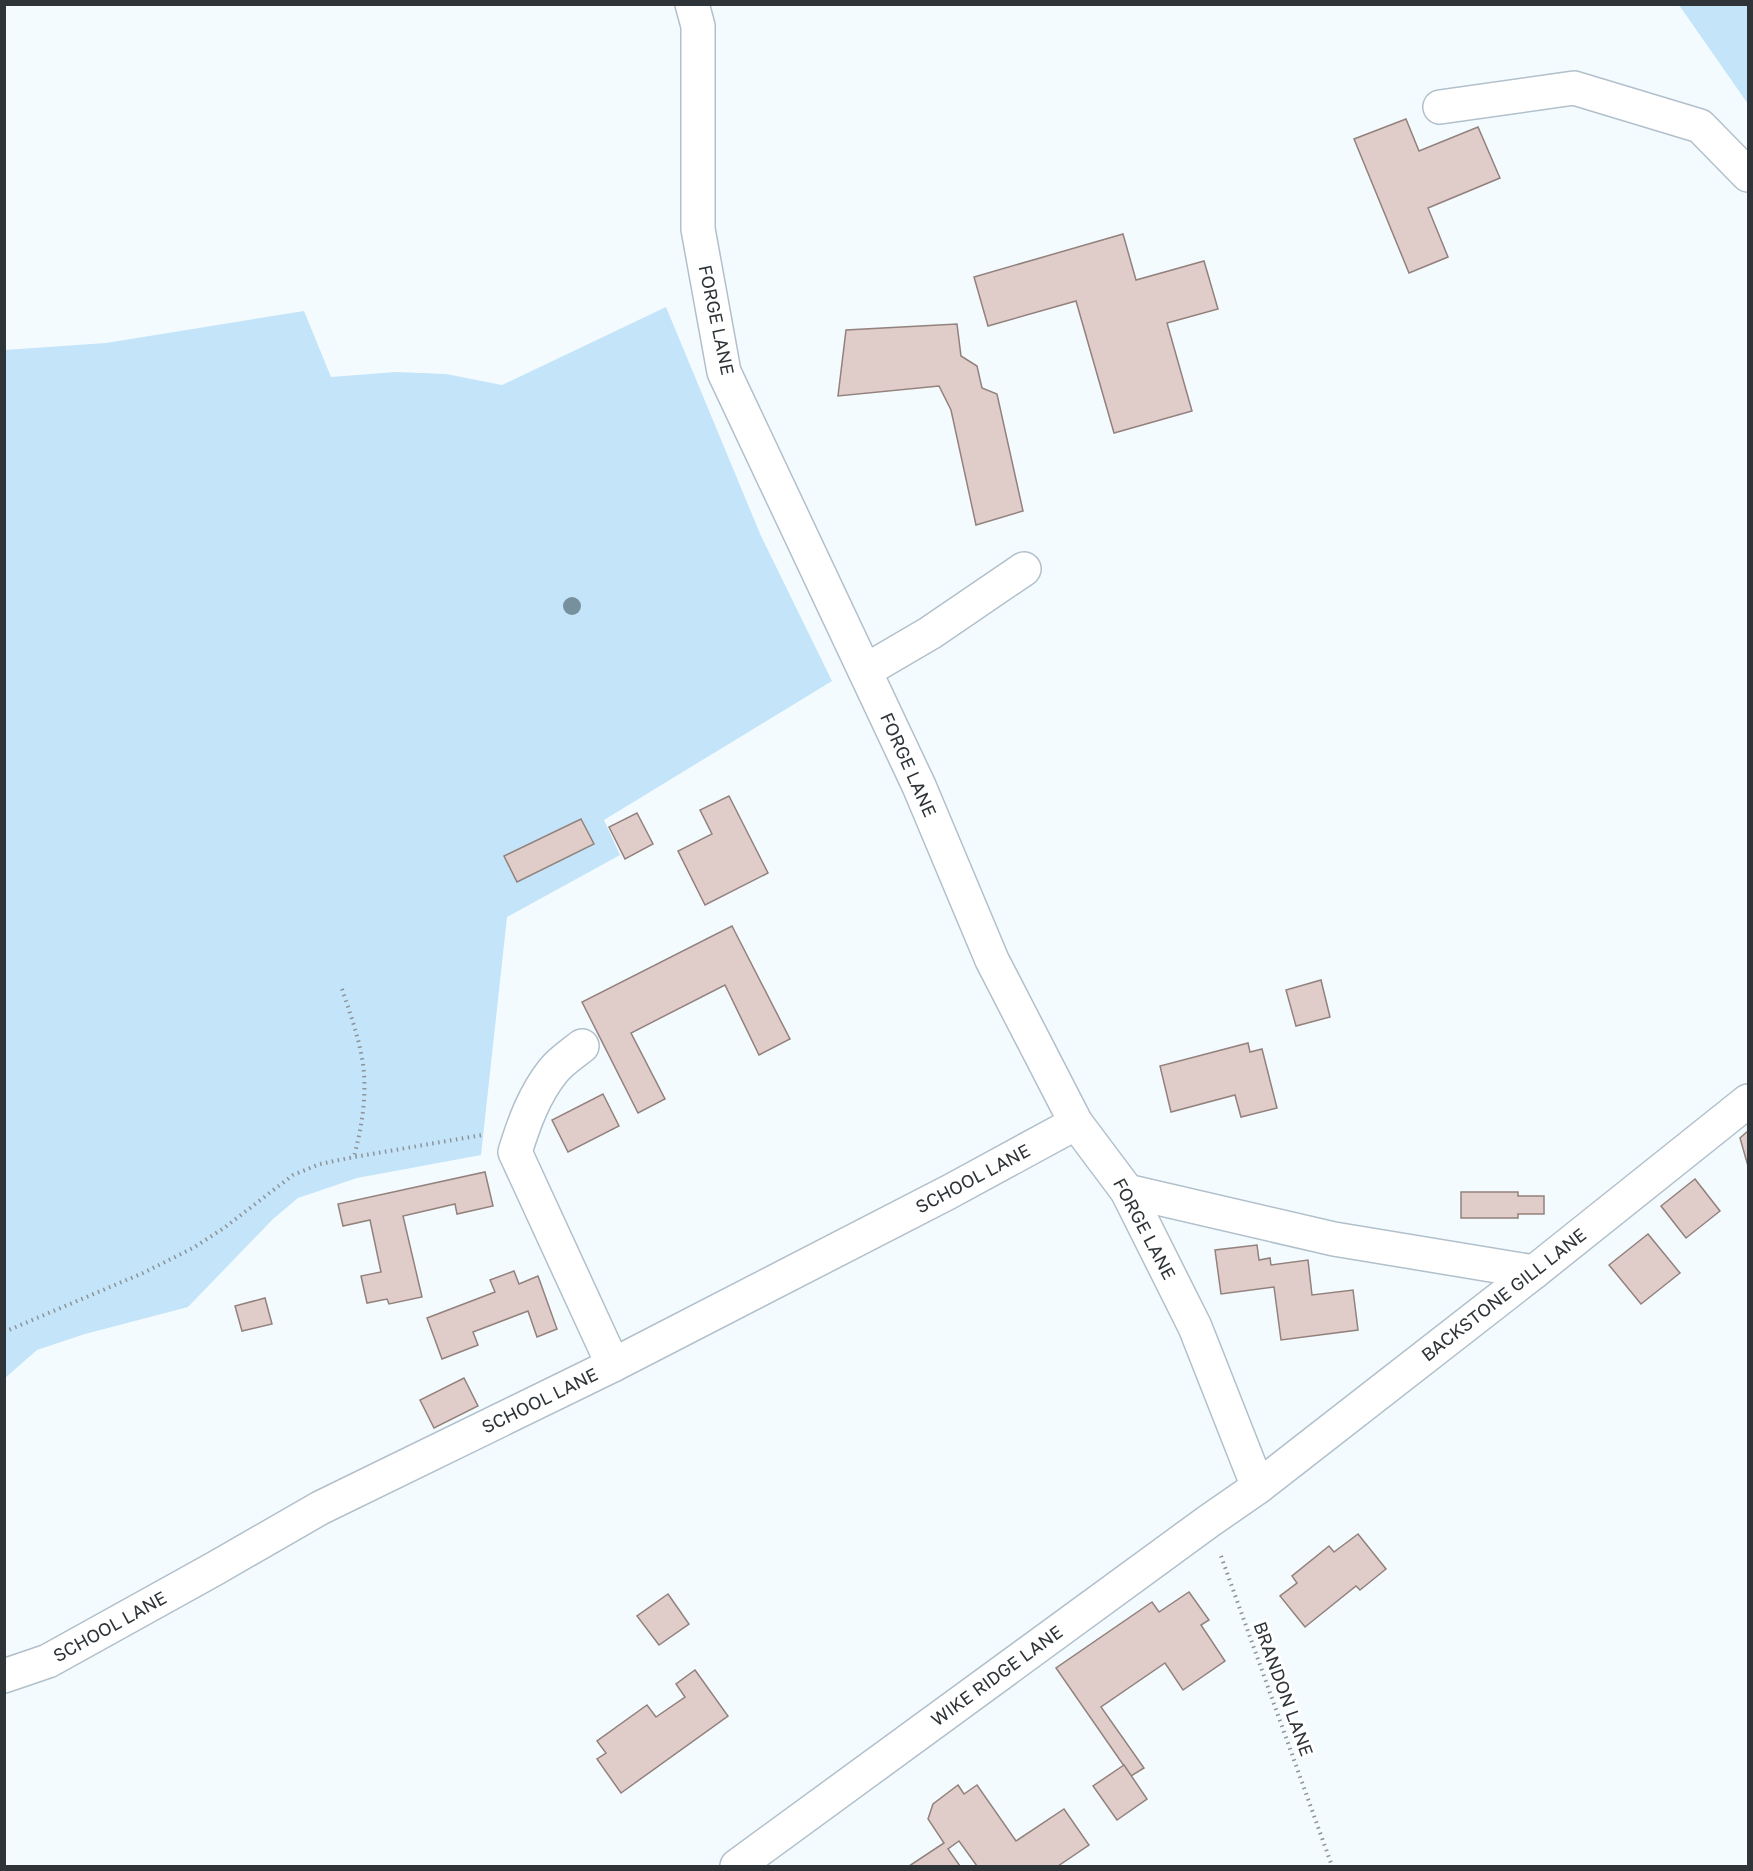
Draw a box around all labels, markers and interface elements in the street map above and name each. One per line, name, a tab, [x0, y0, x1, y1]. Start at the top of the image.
street label: FORGE LANE	[695, 263, 739, 377]
street label: FORGE LANE	[876, 709, 942, 820]
street label: SCHOOL LANE	[912, 1139, 1033, 1217]
street label: FORGE LANE	[1109, 1174, 1181, 1283]
street label: BACKSTONE GILL LANE	[1417, 1223, 1590, 1365]
street label: SCHOOL LANE	[478, 1363, 601, 1438]
street label: SCHOOL LANE	[49, 1586, 170, 1666]
street label: BRANDON LANE	[1249, 1618, 1319, 1759]
street label: WIKE RIDGE LANE	[926, 1620, 1066, 1730]

